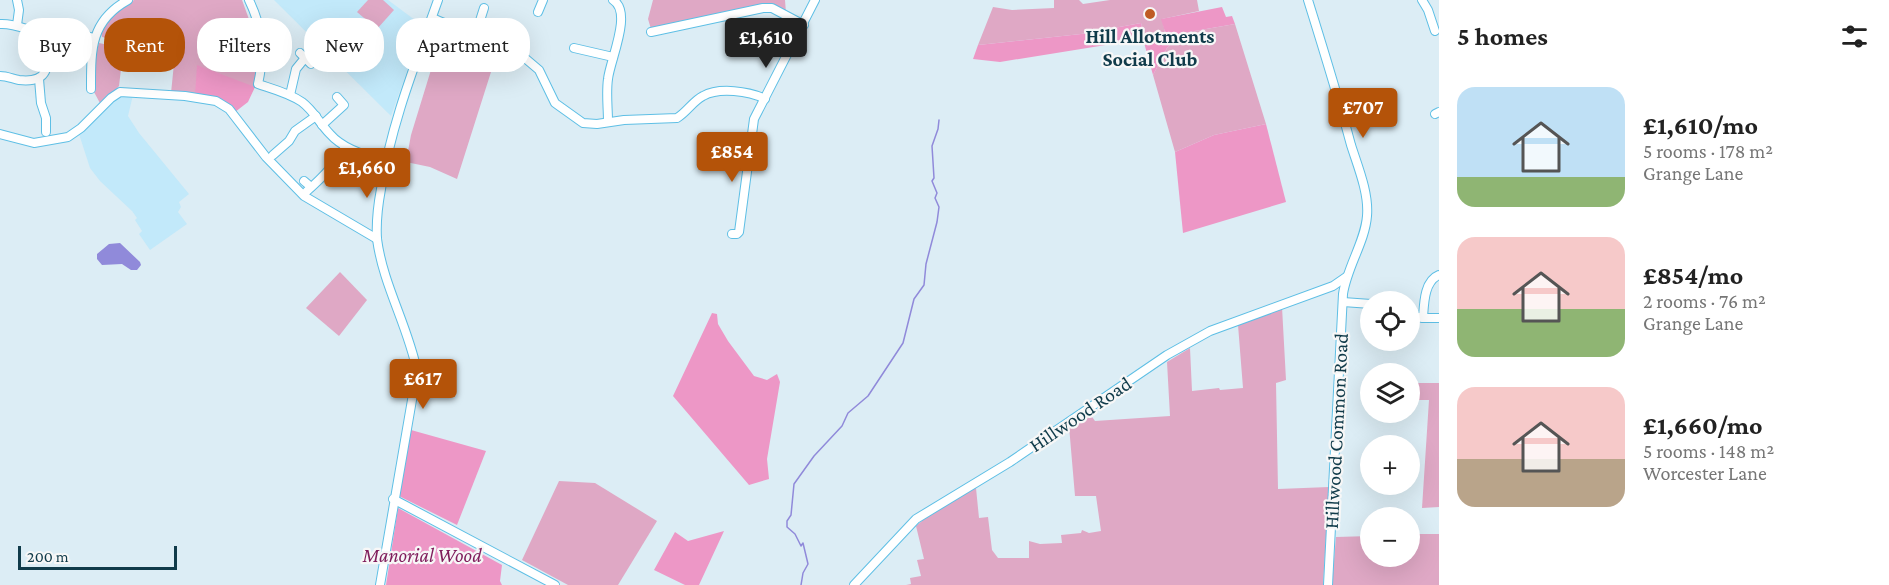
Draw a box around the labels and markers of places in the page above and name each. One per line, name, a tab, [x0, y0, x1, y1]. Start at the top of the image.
marker: Hill Allotments Social Club	[1143, 7, 1157, 21]
pin: £1,610	[717, 18, 815, 69]
place label: Hill Allotments Social Club	[1085, 25, 1215, 70]
pin: £707	[1327, 88, 1399, 139]
pin: £854	[696, 132, 768, 183]
pin: £1,660	[318, 148, 416, 199]
pin: £617	[387, 359, 459, 410]

